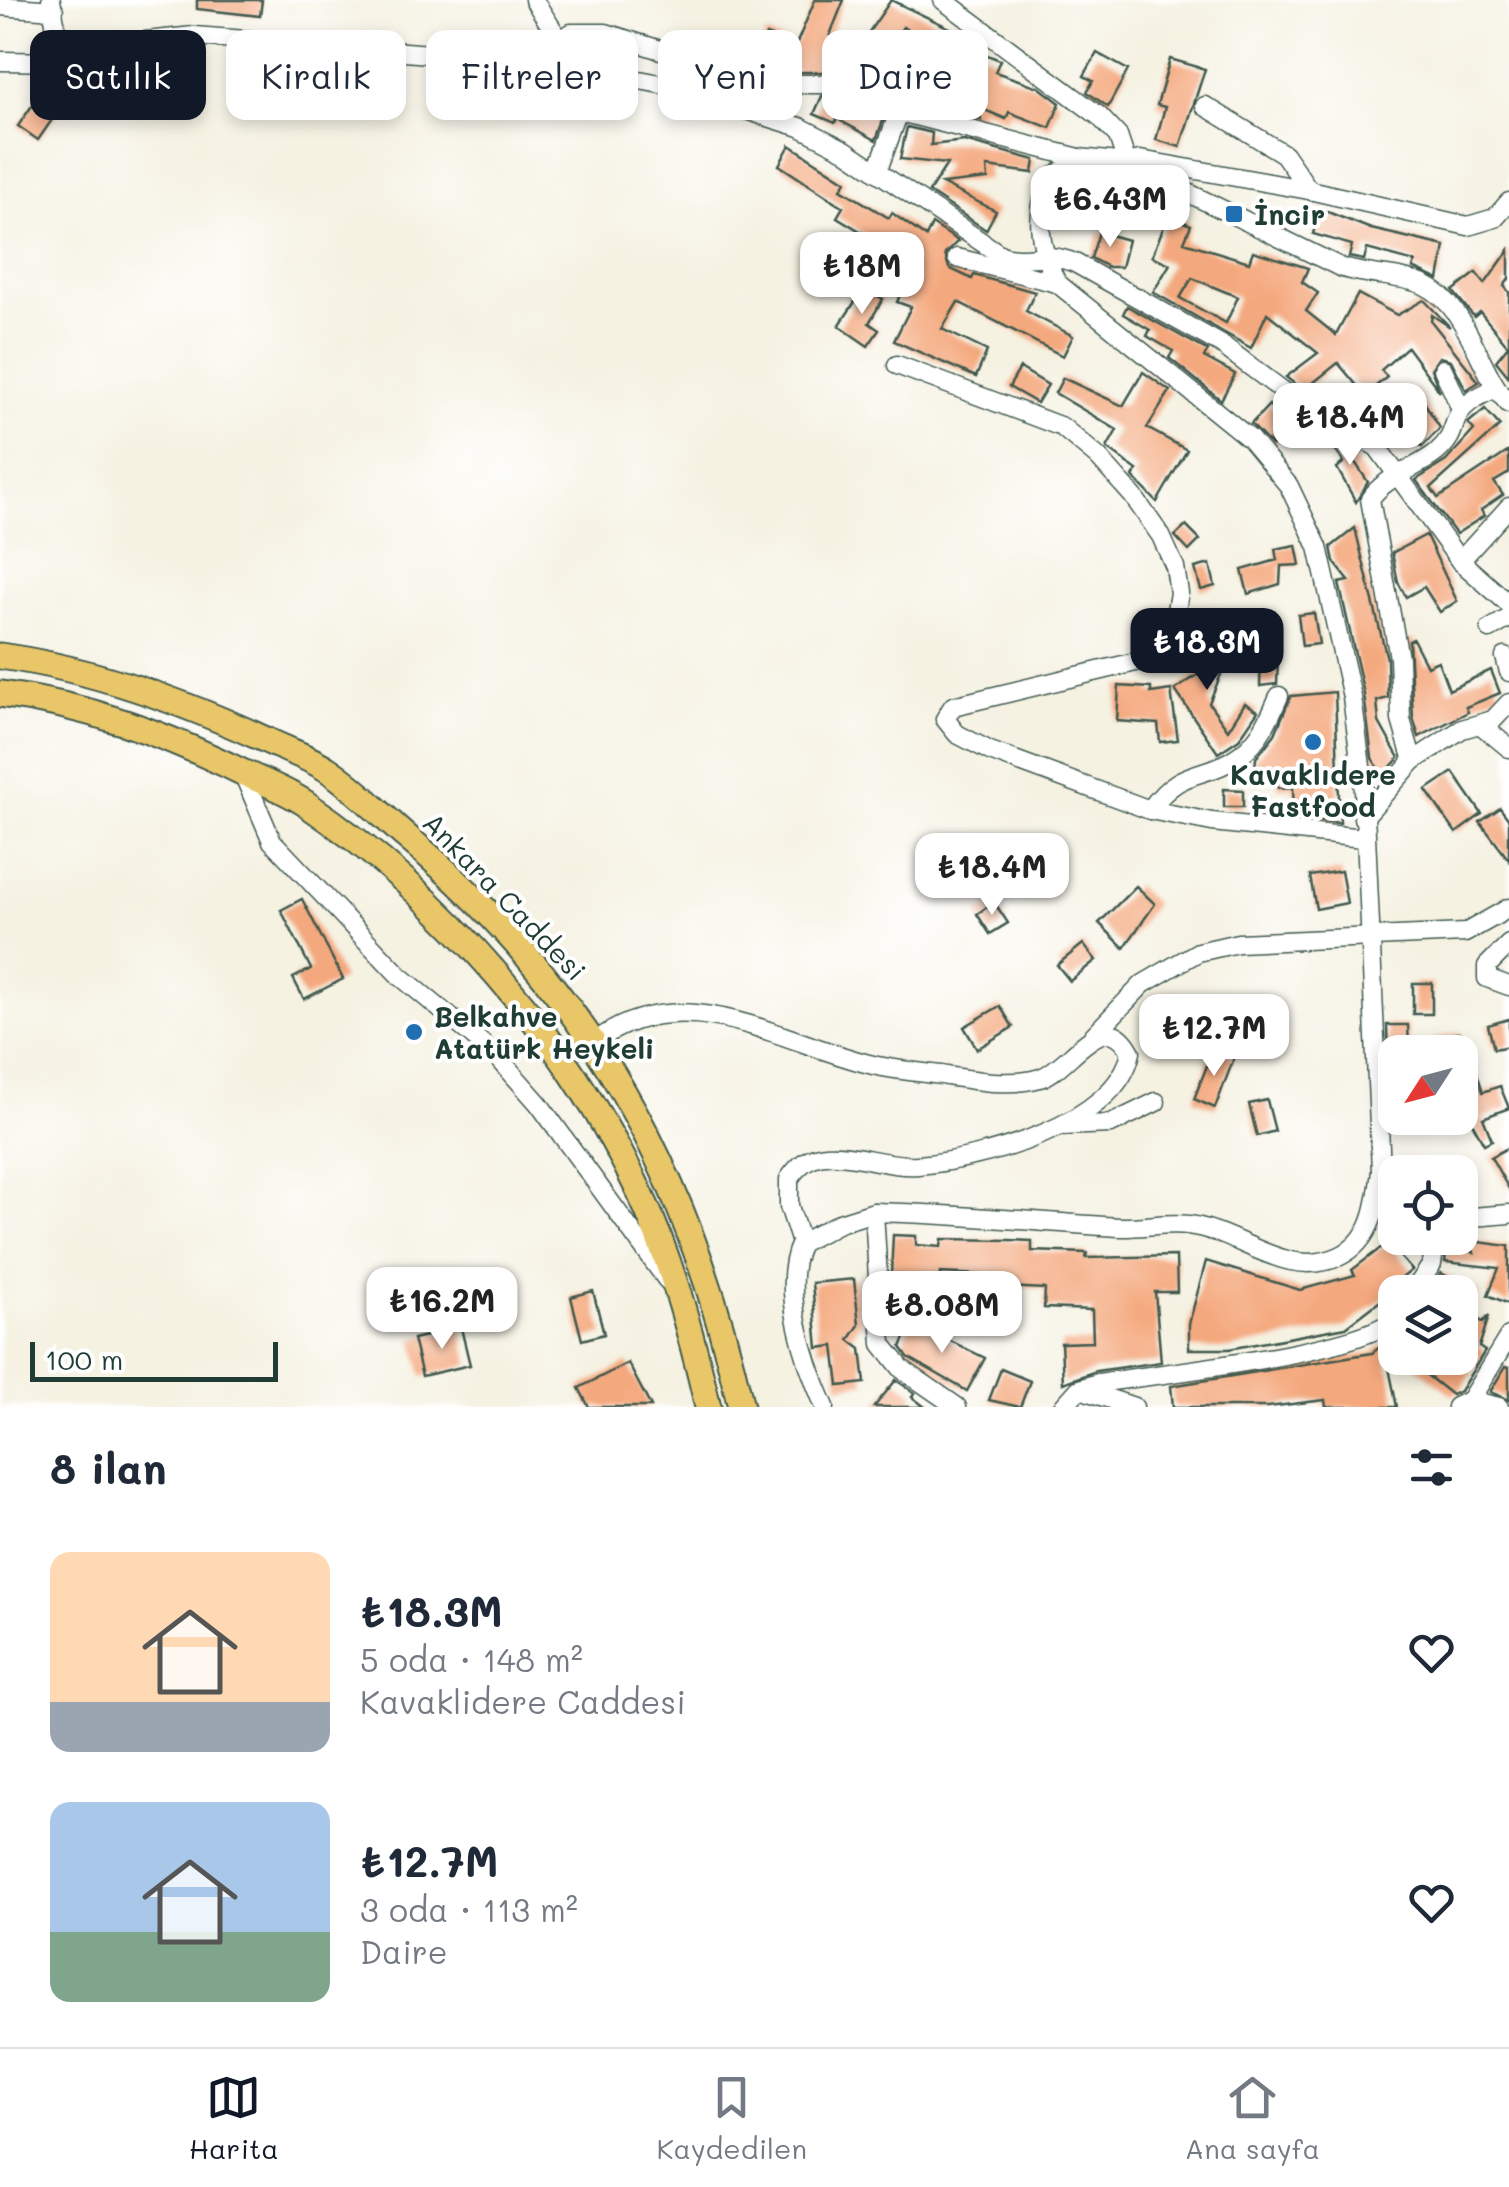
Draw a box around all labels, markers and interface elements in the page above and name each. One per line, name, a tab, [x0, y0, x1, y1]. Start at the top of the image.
chip: Satılık	[30, 30, 206, 120]
chip: Kiralık	[226, 30, 406, 120]
chip: Filtreler	[426, 30, 638, 120]
chip: Yeni	[658, 30, 802, 120]
chip: Daire	[822, 30, 988, 120]
pin: ₺6.43M	[1029, 165, 1191, 250]
text: ₺6.43M	[1053, 176, 1167, 218]
place label: İncir	[1254, 196, 1325, 232]
marker: İncir	[1223, 203, 1245, 225]
pin: ₺18M	[803, 232, 921, 317]
text: ₺18M	[822, 243, 902, 285]
pin: ₺18.4M	[1269, 383, 1431, 468]
text: ₺18.4M	[1295, 394, 1405, 436]
pin: ₺18.3M	[1126, 608, 1288, 693]
text: ₺18.3M	[1153, 619, 1261, 661]
marker: Kavaklıdere Fastfood	[1302, 731, 1324, 753]
place label: Kavaklıdere Fastfood	[1230, 756, 1396, 824]
street label: Ankara Caddesi	[416, 804, 594, 988]
pin: ₺18.4M	[911, 833, 1073, 918]
text: ₺18.4M	[937, 844, 1047, 886]
pin: ₺12.7M	[1133, 994, 1295, 1079]
place label: Belkahve Atatürk Heykeli	[434, 998, 655, 1067]
text: ₺12.7M	[1161, 1005, 1267, 1047]
marker: Belkahve Atatürk Heykeli	[403, 1021, 425, 1043]
north arrow	[1378, 1035, 1478, 1135]
map controls	[1378, 1035, 1478, 1375]
button: locate	[1378, 1155, 1478, 1255]
pin: ₺16.2M	[361, 1267, 523, 1352]
pin: ₺8.08M	[861, 1271, 1023, 1356]
button: layers	[1378, 1275, 1478, 1375]
text: ₺16.2M	[388, 1278, 496, 1320]
text: ₺8.08M	[884, 1282, 1000, 1324]
scale bar	[30, 1337, 278, 1382]
text: 100 m	[45, 1341, 123, 1377]
text: 8 ilan	[50, 1440, 167, 1495]
icon: filters	[1404, 1440, 1459, 1495]
text: ₺18.3M	[360, 1583, 503, 1638]
icon: home	[130, 1592, 250, 1712]
icon: heart	[1404, 1625, 1459, 1680]
text: 5 oda · 148 m²	[360, 1638, 583, 1680]
text: Kavaklidere Caddesi	[360, 1680, 686, 1722]
text: ₺12.7M	[360, 1833, 499, 1888]
icon: home	[130, 1842, 250, 1962]
icon: heart	[1404, 1875, 1459, 1930]
text: 3 oda · 113 m²	[360, 1888, 578, 1930]
text: Daire	[360, 1930, 448, 1972]
tab: Harita	[189, 2070, 279, 2166]
tab: Kaydedilen	[657, 2070, 807, 2166]
tab: Ana sayfa	[1185, 2070, 1320, 2166]

